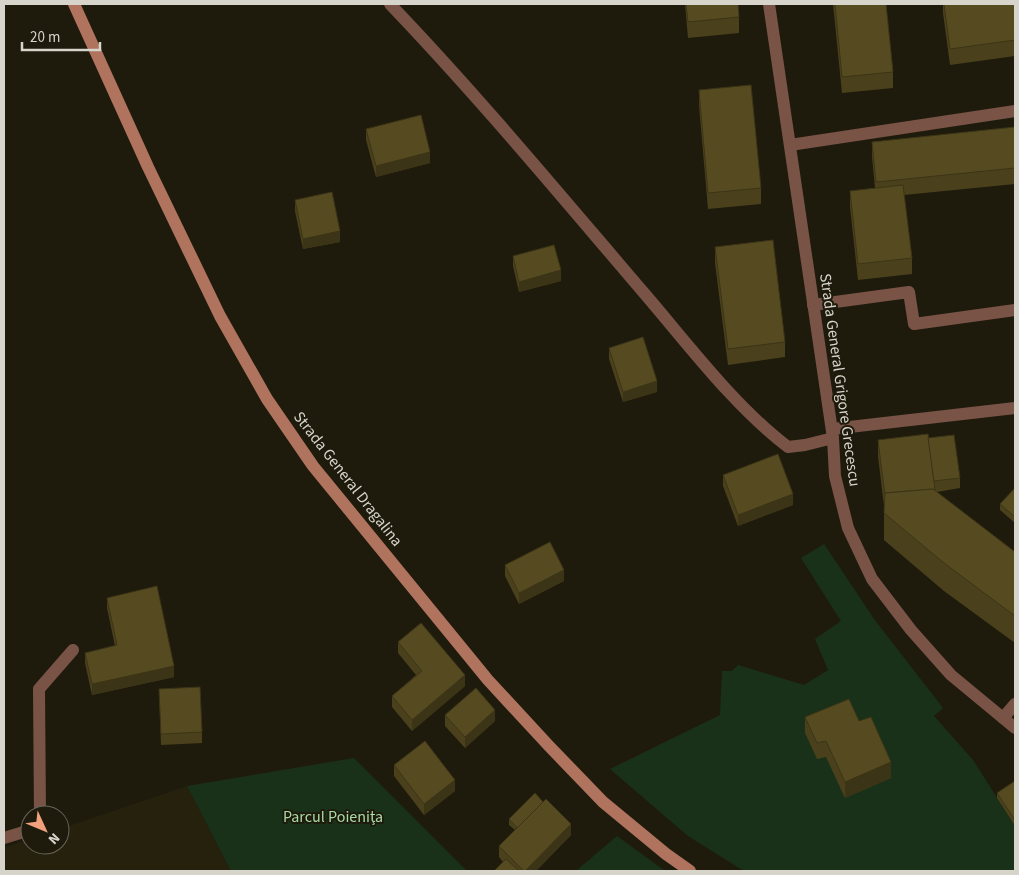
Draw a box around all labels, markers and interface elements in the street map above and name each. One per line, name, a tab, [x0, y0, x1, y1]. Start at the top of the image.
scale bar	[22, 20, 100, 52]
text: 20 m	[30, 27, 60, 48]
street label: Strada General Grigore Grecescu	[814, 272, 866, 488]
street label: Strada General Dragalina	[288, 407, 408, 551]
north arrow	[20, 805, 70, 855]
park label: Parcul Poieniţa	[283, 806, 383, 828]
text: N	[43, 828, 64, 849]

